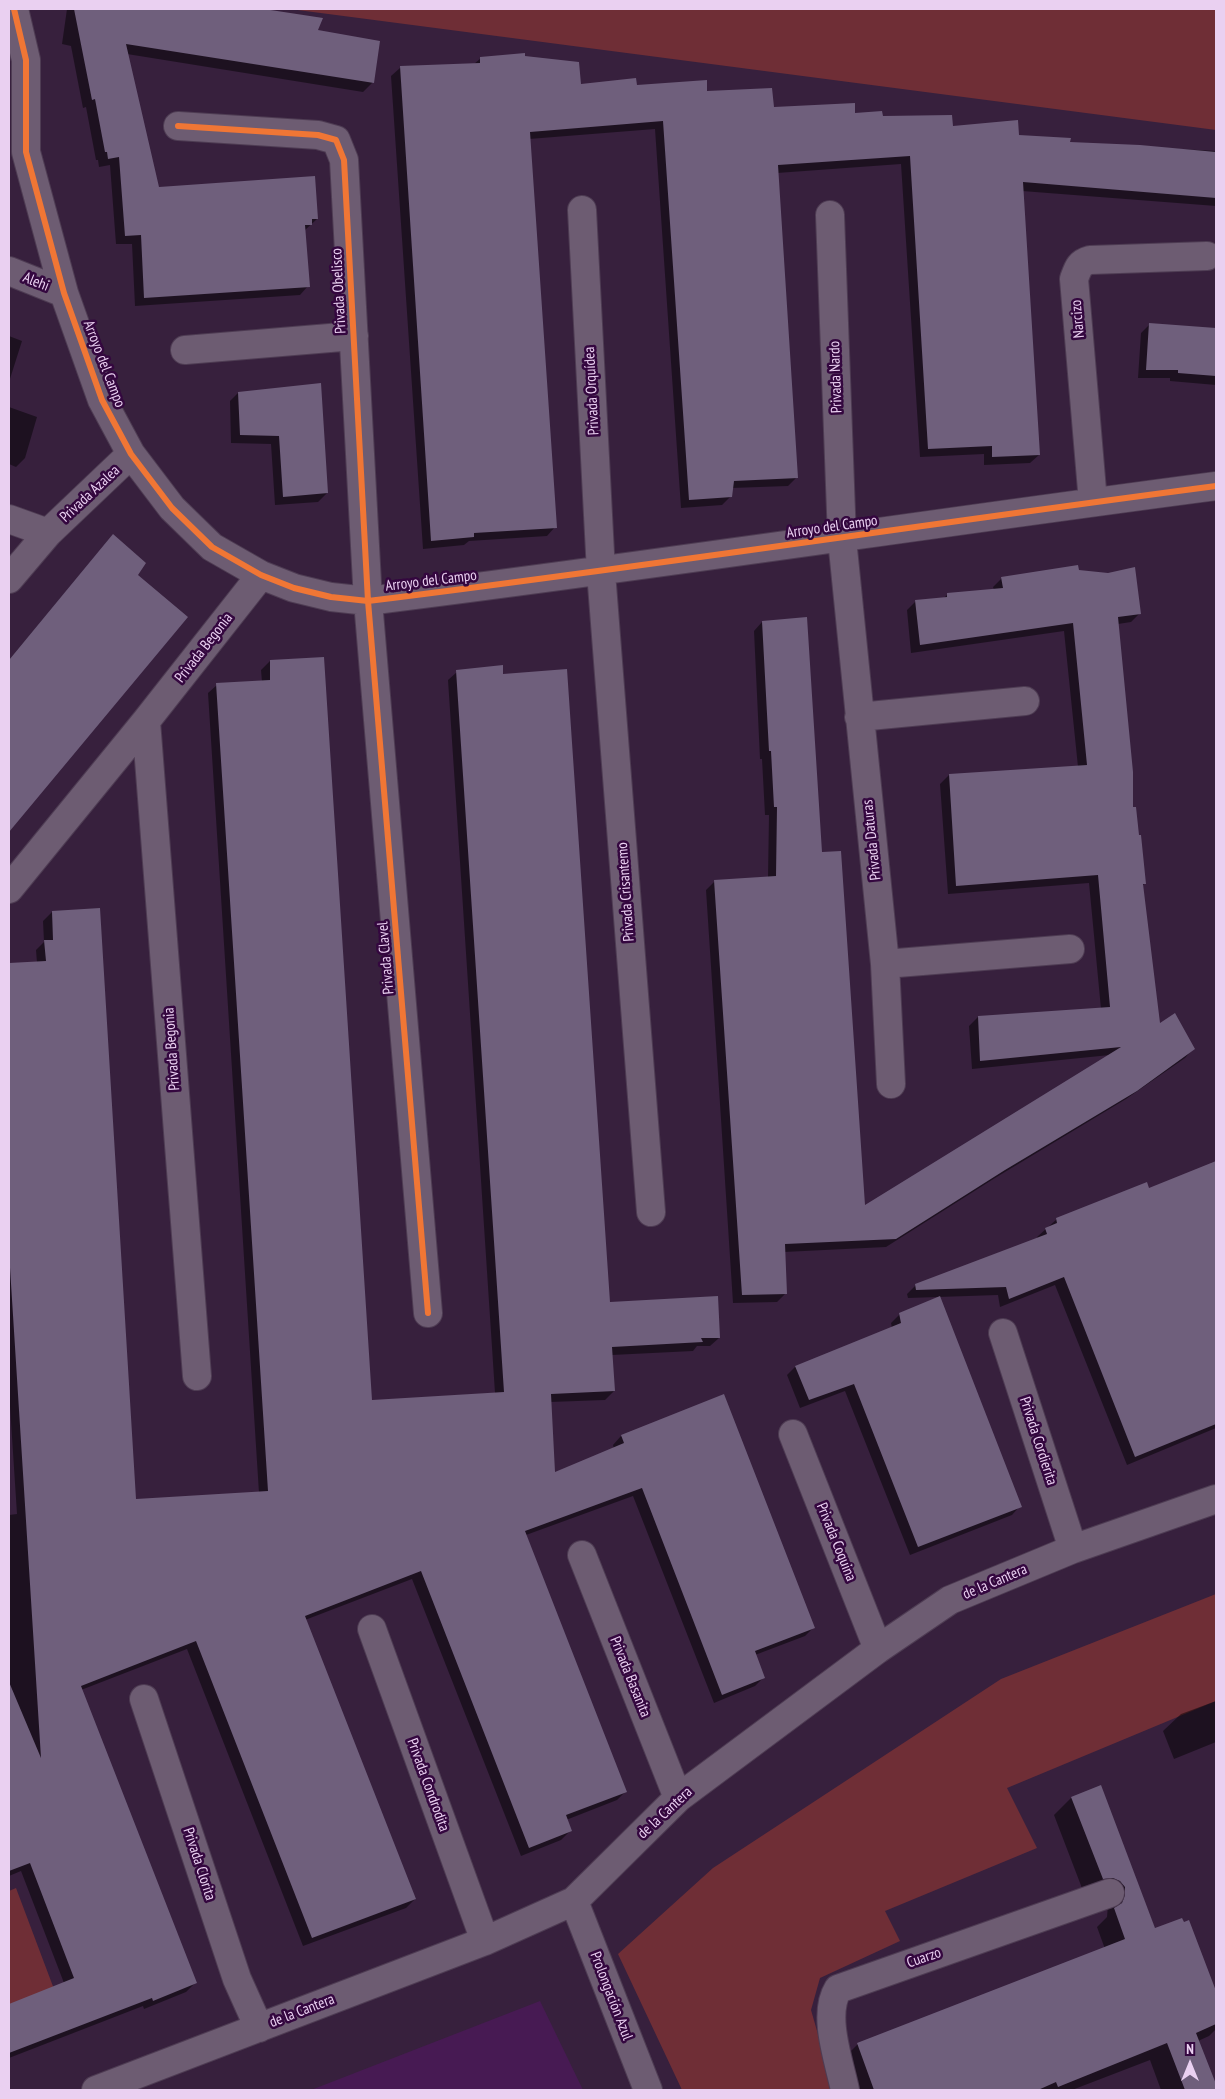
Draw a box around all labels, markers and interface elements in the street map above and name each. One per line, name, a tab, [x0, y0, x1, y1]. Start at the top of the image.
street label: Privada Obelisco	[328, 248, 350, 334]
street label: Alehi	[20, 269, 52, 295]
street label: Narcizo	[1067, 299, 1089, 339]
street label: Arroyo del Campo	[79, 318, 129, 410]
street label: Privada Nardo	[826, 341, 846, 413]
street label: Privada Orquídea	[581, 346, 603, 436]
street label: Privada Azalea	[56, 462, 124, 526]
street label: Arroyo del Campo	[785, 512, 879, 542]
street label: Arroyo del Campo	[384, 566, 478, 596]
street label: Privada Begonia	[171, 610, 237, 686]
street label: Privada Daturas	[859, 799, 885, 881]
street label: Privada Crisantemo	[614, 842, 638, 942]
street label: Privada Clavel	[374, 921, 398, 995]
street label: Privada Begonia	[160, 1007, 184, 1091]
street label: Privada Cordierita	[1015, 1395, 1061, 1487]
street label: Privada Coquina	[812, 1500, 860, 1584]
street label: de la Cantera	[960, 1560, 1030, 1604]
street label: Privada Basanita	[606, 1634, 654, 1720]
street label: Privada Condrodita	[403, 1736, 453, 1834]
street label: de la Cantera	[634, 1783, 696, 1843]
street label: Privada Clorita	[179, 1825, 219, 1903]
street label: Cuarzo	[905, 1944, 943, 1972]
street label: Prolongación Azul	[586, 1949, 636, 2043]
street label: de la Cantera	[267, 1990, 337, 2032]
north arrow	[1165, 2039, 1215, 2089]
text: N	[1186, 2040, 1194, 2058]

